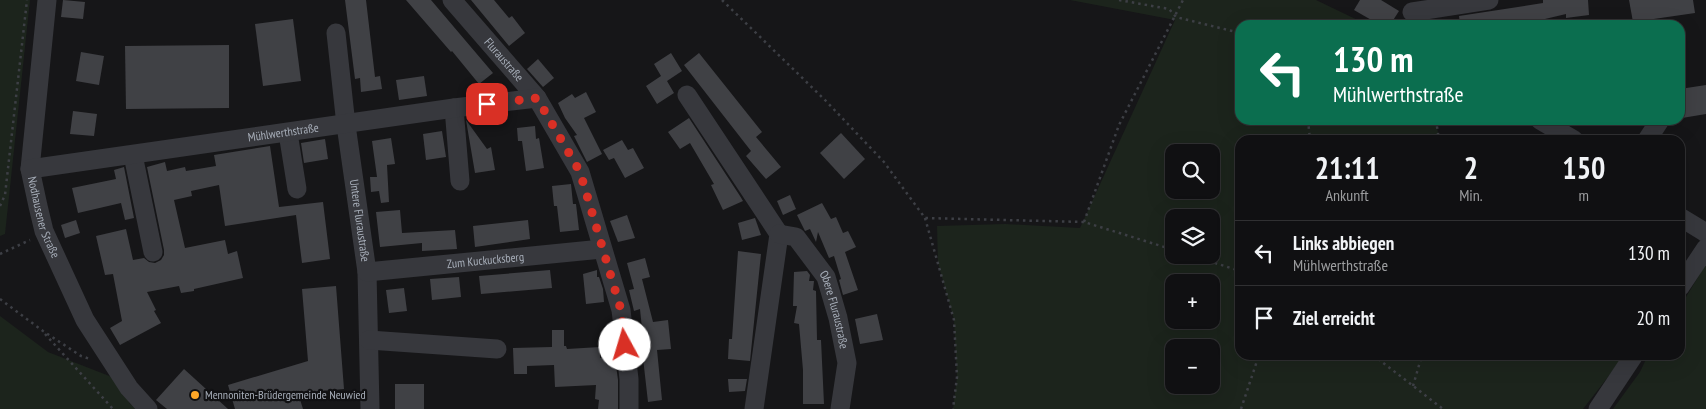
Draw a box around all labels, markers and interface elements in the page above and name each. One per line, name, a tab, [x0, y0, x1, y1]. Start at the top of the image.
street label: Fluraustraße	[481, 35, 527, 84]
text: 130 m	[1333, 36, 1414, 82]
icon: left	[1250, 40, 1315, 105]
text: Mühlwerthstraße	[1333, 80, 1464, 108]
pin	[466, 83, 508, 125]
icon: arrive	[473, 90, 501, 118]
street label: Mühlwerthstraße	[247, 120, 320, 145]
map controls	[1165, 144, 1220, 394]
button: search	[1165, 144, 1220, 199]
text: 21:11	[1315, 148, 1380, 187]
text: 2	[1464, 148, 1478, 187]
text: 150	[1562, 148, 1605, 187]
street label: Nodhausener Straße	[25, 175, 63, 260]
street label: Untere Fluraustraße	[347, 178, 373, 263]
text: Ankunft	[1326, 185, 1369, 205]
text: Min.	[1459, 185, 1483, 205]
text: m	[1579, 185, 1589, 205]
button: layers	[1165, 209, 1220, 264]
text: Links abbiegen	[1293, 231, 1394, 255]
icon: left	[1250, 239, 1278, 267]
text: 130 m	[1628, 241, 1670, 265]
street label: Zum Kuckucksberg	[446, 249, 525, 271]
text: Mühlwerthstraße	[1293, 255, 1388, 275]
street label: Obere Fluraustraße	[817, 267, 852, 350]
button: +	[1165, 274, 1220, 329]
icon: arrive	[1250, 304, 1278, 332]
text: Ziel erreicht	[1293, 306, 1375, 330]
text: 20 m	[1637, 306, 1670, 330]
position arrow	[598, 318, 650, 370]
button: −	[1165, 339, 1220, 394]
place label: Mennoniten-Brüdergemeinde Neuwied	[205, 387, 366, 402]
marker: Mennoniten-Brüdergemeinde Neuwied	[189, 389, 201, 401]

